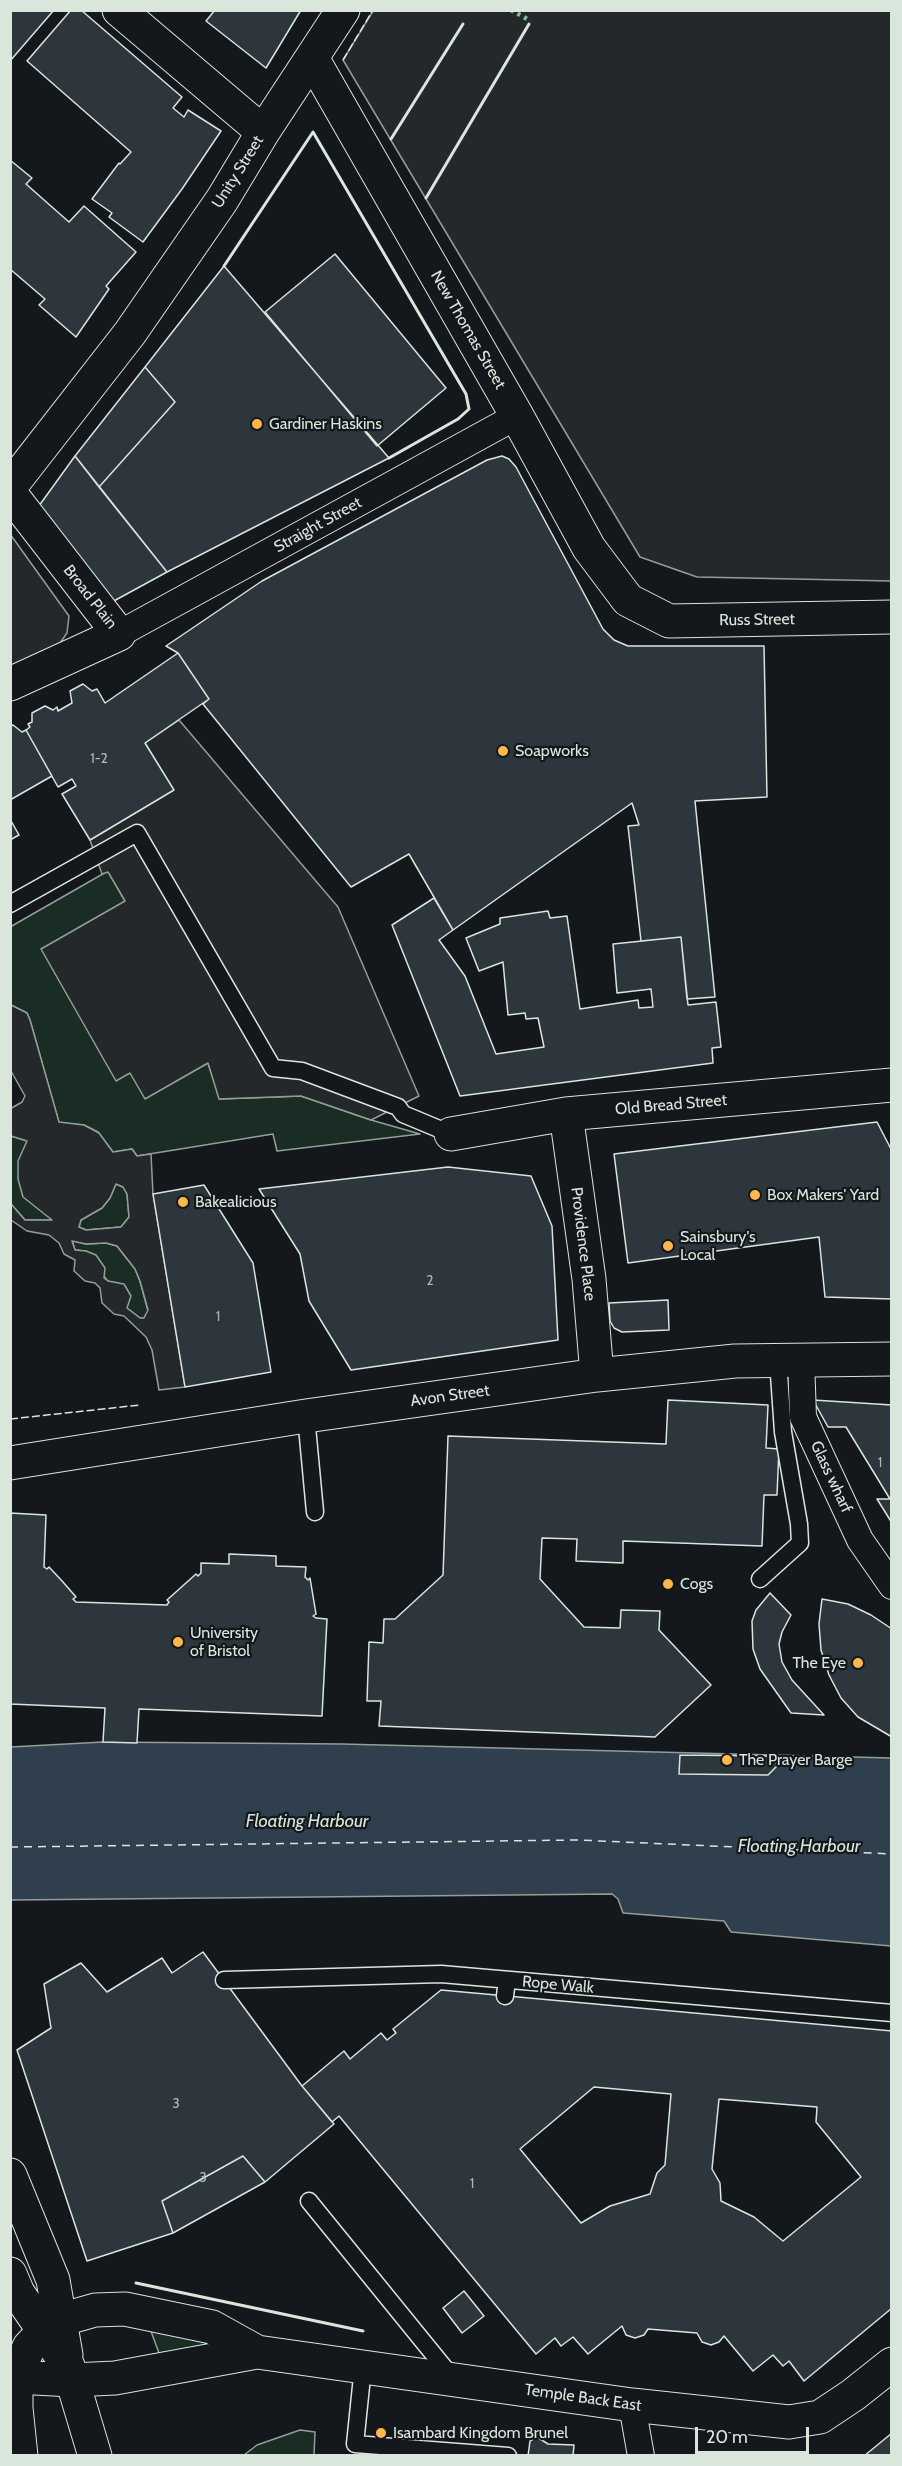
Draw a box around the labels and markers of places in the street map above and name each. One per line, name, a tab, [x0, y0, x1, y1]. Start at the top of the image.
place label: Gardiner Haskins	[269, 414, 382, 434]
marker: Gardiner Haskins	[250, 417, 264, 431]
place label: Soapworks	[515, 741, 589, 761]
marker: Soapworks	[496, 744, 510, 758]
place label: Box Makers' Yard	[767, 1185, 879, 1205]
marker: Box Makers' Yard	[748, 1188, 762, 1202]
place label: Bakealicious	[195, 1192, 277, 1212]
marker: Bakealicious	[176, 1195, 190, 1209]
place label: Sainsbury's Local	[680, 1227, 756, 1265]
marker: Sainsbury's Local	[661, 1239, 675, 1253]
place label: Cogs	[680, 1574, 713, 1594]
marker: Cogs	[661, 1577, 675, 1591]
place label: University of Bristol	[190, 1623, 258, 1661]
marker: University of Bristol	[171, 1635, 185, 1649]
place label: The Eye	[792, 1653, 846, 1673]
marker: The Eye	[851, 1656, 865, 1670]
place label: The Prayer Barge	[739, 1750, 852, 1770]
marker: The Prayer Barge	[720, 1753, 734, 1767]
place label: Isambard Kingdom Brunel	[393, 2423, 568, 2443]
marker: Isambard Kingdom Brunel	[374, 2426, 388, 2440]

